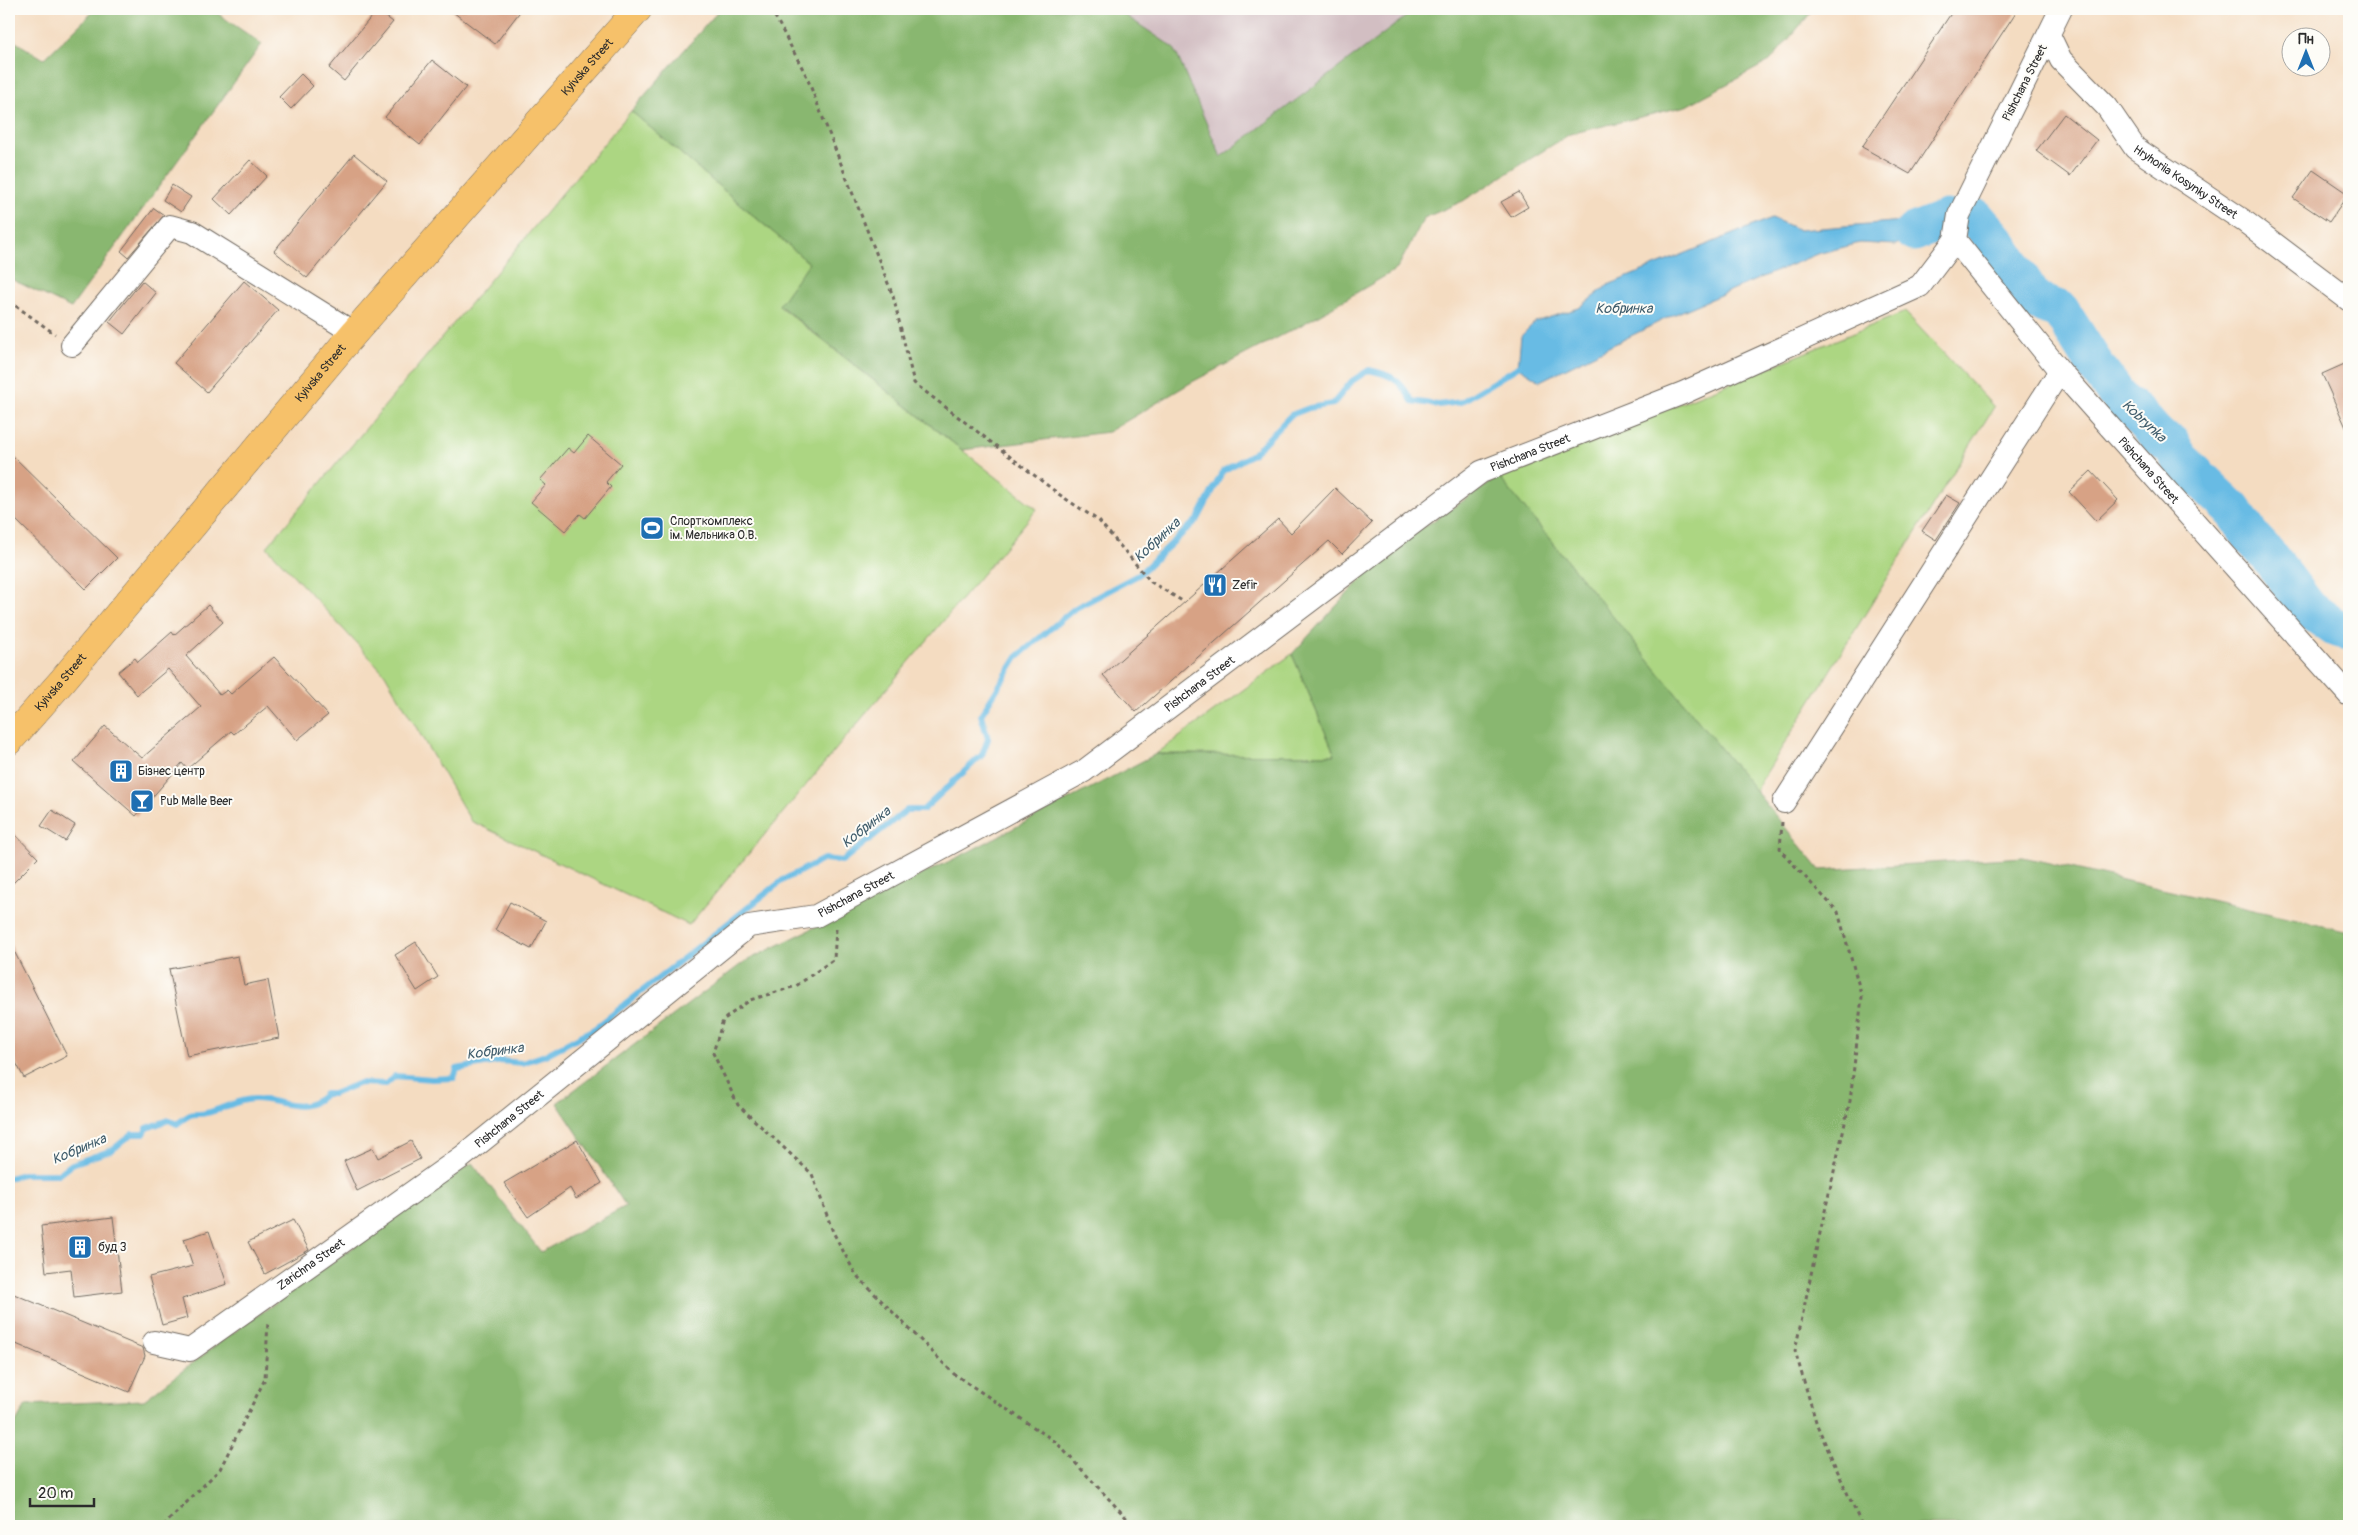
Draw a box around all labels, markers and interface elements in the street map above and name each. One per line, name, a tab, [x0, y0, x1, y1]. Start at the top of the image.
north arrow	[2280, 28, 2330, 78]
text: Пн	[2298, 31, 2314, 48]
street label: Kyivska Street	[558, 35, 616, 99]
street label: Pishchana Street	[1999, 42, 2051, 124]
street label: Hryhoriia Kosynky Street	[2131, 142, 2241, 222]
water label: Кобринка	[1595, 300, 1654, 317]
street label: Kyivska Street	[292, 341, 349, 405]
water label: Kobrynka	[2118, 396, 2171, 447]
street label: Pishchana Street	[1488, 430, 1572, 475]
street label: Pishchana Street	[2115, 434, 2182, 507]
water label: Кобринка	[1130, 513, 1185, 566]
place label: Спорткомплекс ім. Мельника О.В.	[670, 514, 757, 543]
sports icon: Спорткомплекс ім. Мельника О.В.	[639, 515, 665, 541]
restaurant icon: Zefir	[1202, 572, 1228, 598]
place label: Zefir	[1232, 578, 1258, 593]
street label: Kyivska Street	[31, 650, 90, 714]
street label: Pishchana Street	[1161, 652, 1238, 715]
building icon: Бізнес центр	[108, 758, 134, 784]
place label: Бізнес центр	[138, 764, 205, 779]
bar icon: Pub Malle Beer	[129, 788, 155, 814]
place label: Pub Malle Beer	[160, 794, 233, 809]
water label: Кобринка	[838, 802, 895, 851]
street label: Pishchana Street	[815, 868, 897, 921]
water label: Кобринка	[466, 1039, 526, 1063]
street label: Pishchana Street	[472, 1087, 547, 1151]
water label: Кобринка	[49, 1129, 110, 1168]
building icon: буд 3	[67, 1234, 93, 1260]
street label: Zarichna Street	[274, 1235, 348, 1293]
place label: буд 3	[98, 1240, 127, 1255]
scale bar	[30, 1475, 94, 1507]
text: 20 m	[38, 1484, 73, 1503]

